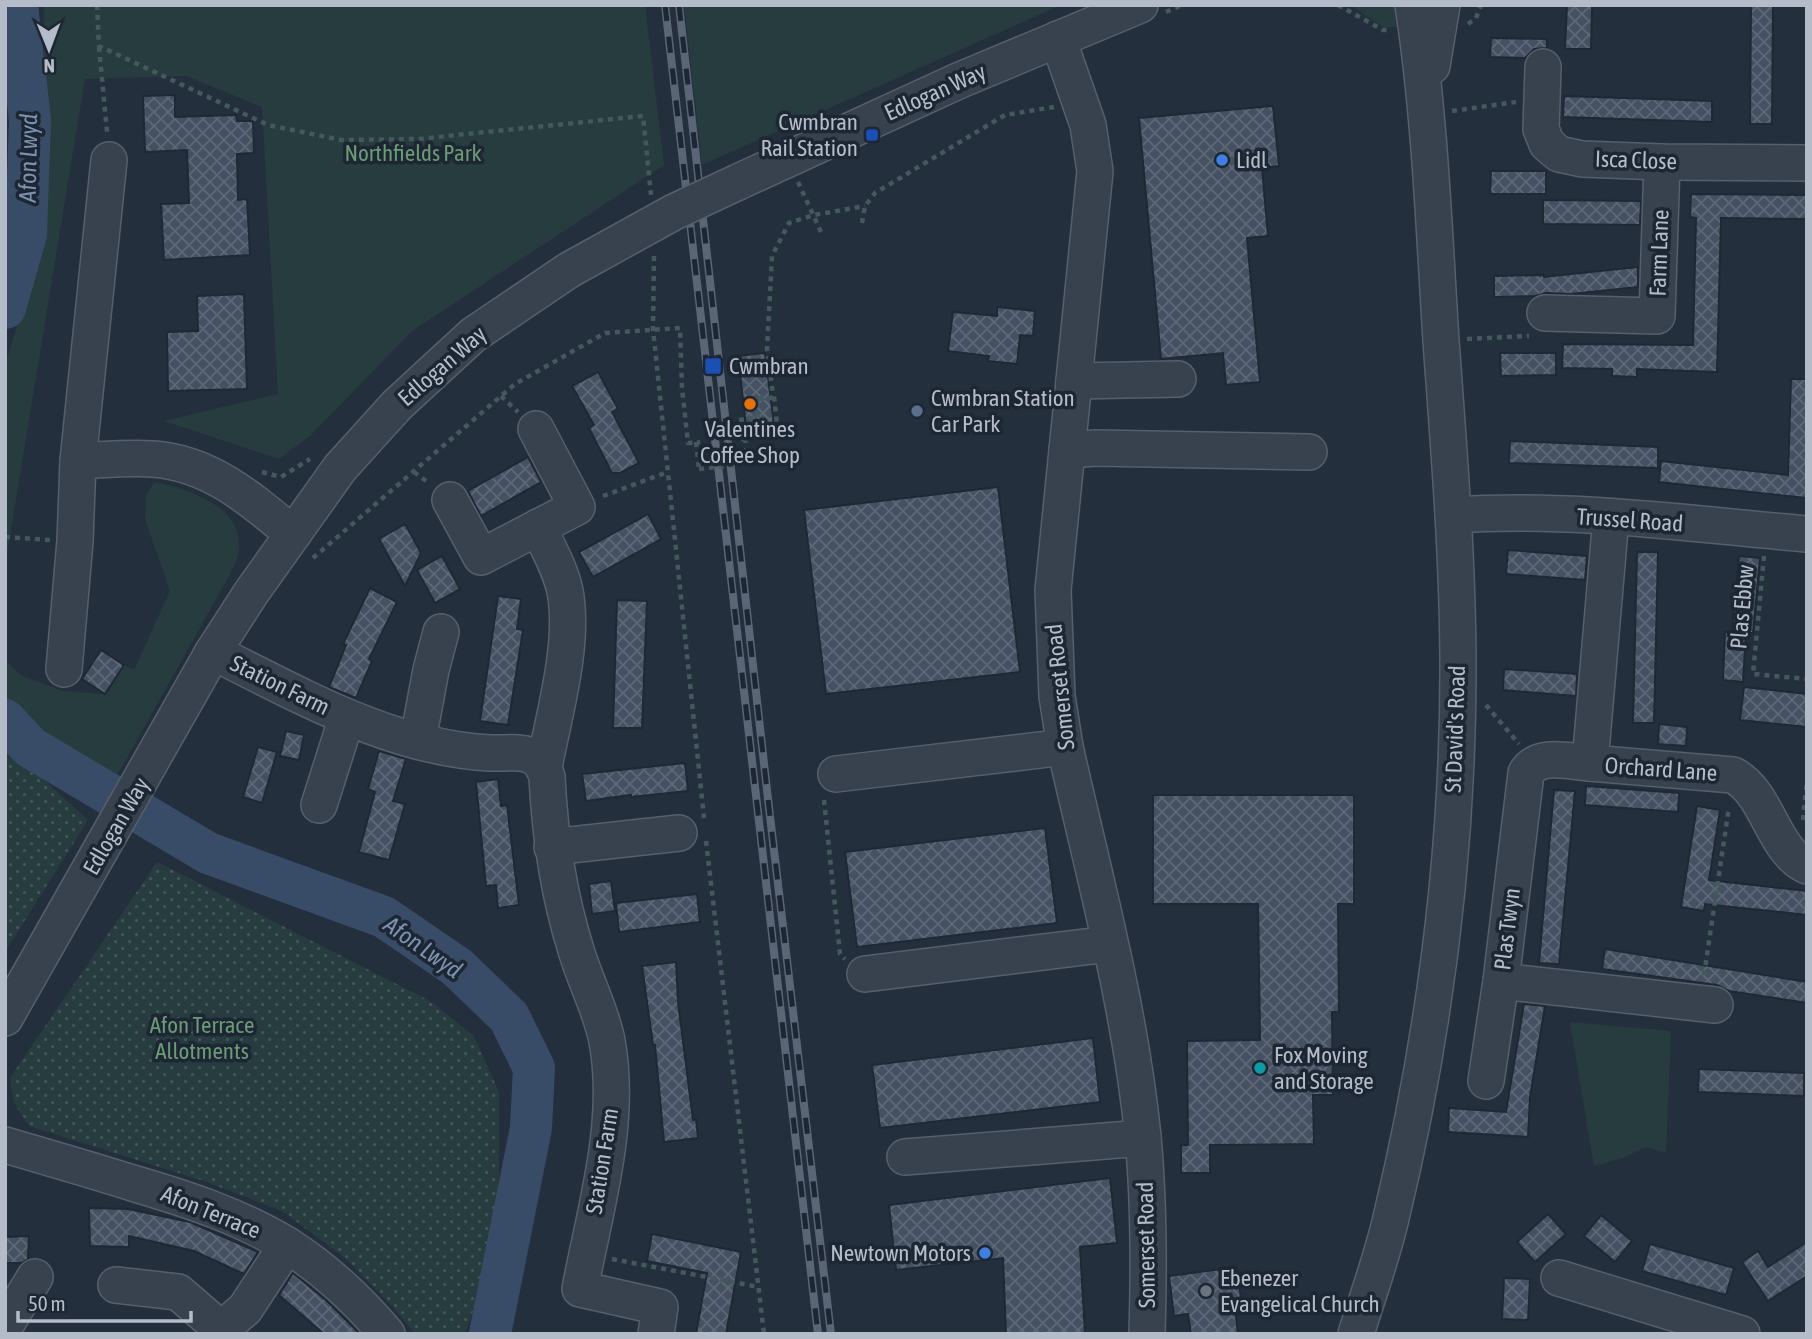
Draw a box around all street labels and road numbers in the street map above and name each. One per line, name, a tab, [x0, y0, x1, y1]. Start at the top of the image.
street label: Edlogan Way	[880, 58, 990, 126]
street label: Isca Close	[1595, 146, 1677, 174]
street label: Farm Lane	[1644, 209, 1674, 297]
street label: Edlogan Way	[393, 321, 491, 411]
street label: Trussel Road	[1576, 503, 1684, 537]
street label: Plas Ebbw	[1725, 564, 1759, 650]
street label: Somerset Road	[1040, 623, 1080, 751]
street label: Station Farm	[226, 650, 334, 720]
street label: St David's Road	[1440, 665, 1470, 793]
street label: Orchard Lane	[1604, 752, 1718, 786]
street label: Edlogan Way	[78, 773, 154, 879]
street label: Plas Twyn	[1489, 886, 1525, 972]
street label: Station Farm	[581, 1106, 623, 1216]
street label: Afon Terrace	[158, 1180, 264, 1244]
street label: Somerset Road	[1132, 1182, 1160, 1308]

